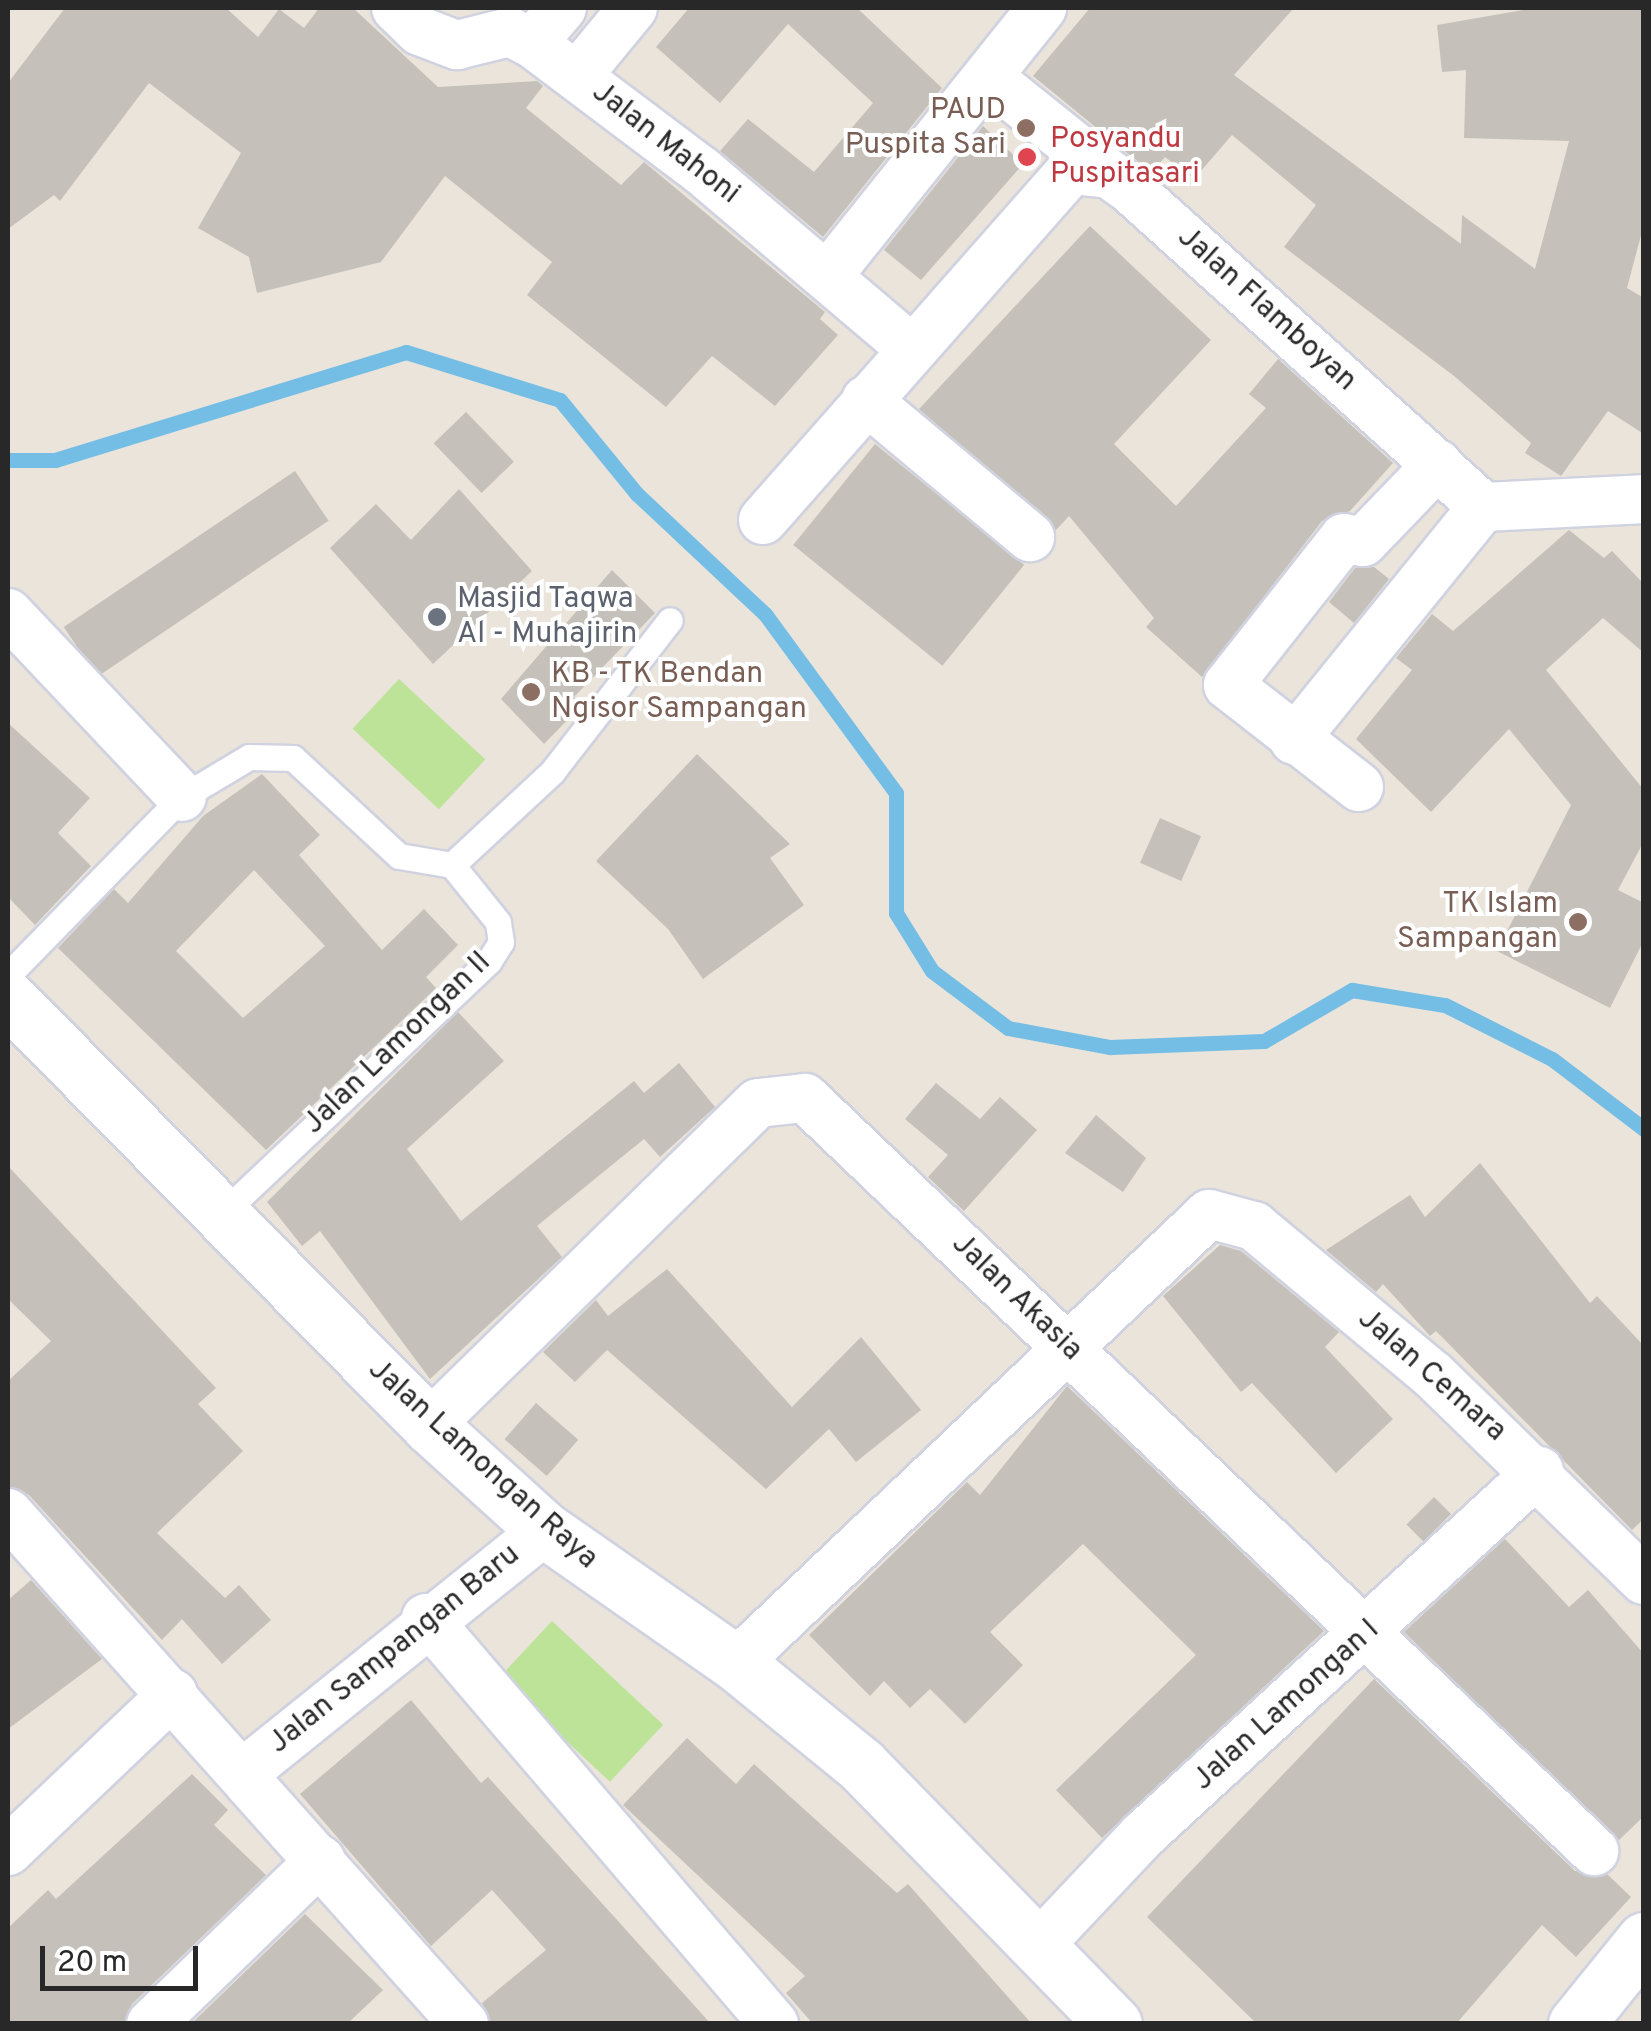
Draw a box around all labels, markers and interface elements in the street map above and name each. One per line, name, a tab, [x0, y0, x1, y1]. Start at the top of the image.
street label: Jalan Mahoni	[584, 75, 746, 213]
place label: PAUD Puspita Sari	[845, 93, 1006, 164]
marker: PAUD Puspita Sari	[1015, 117, 1037, 139]
place label: Posyandu Puspitasari	[1050, 122, 1200, 192]
marker: Posyandu Puspitasari	[1014, 144, 1040, 170]
street label: Jalan Flamboyan	[1169, 220, 1363, 400]
place label: Masjid Taqwa Al - Muhajirin	[457, 582, 637, 652]
marker: Masjid Taqwa Al - Muhajirin	[426, 606, 448, 628]
place label: KB - TK Bendan Ngisor Sampangan	[551, 657, 807, 728]
marker: KB - TK Bendan Ngisor Sampangan	[520, 681, 542, 703]
place label: TK Islam Sampangan	[1397, 887, 1558, 958]
marker: TK Islam Sampangan	[1567, 911, 1589, 933]
street label: Jalan Lamongan II	[297, 945, 499, 1143]
street label: Jalan Akasia	[943, 1226, 1089, 1370]
street label: Jalan Cemara	[1349, 1302, 1513, 1450]
street label: Jalan Lamongan Raya	[360, 1352, 604, 1578]
street label: Jalan Sampangan Baru	[262, 1538, 528, 1762]
street label: Jalan Lamongan I	[1186, 1613, 1388, 1799]
scale bar	[45, 1926, 202, 1988]
text: 20 m	[57, 1945, 127, 1982]

